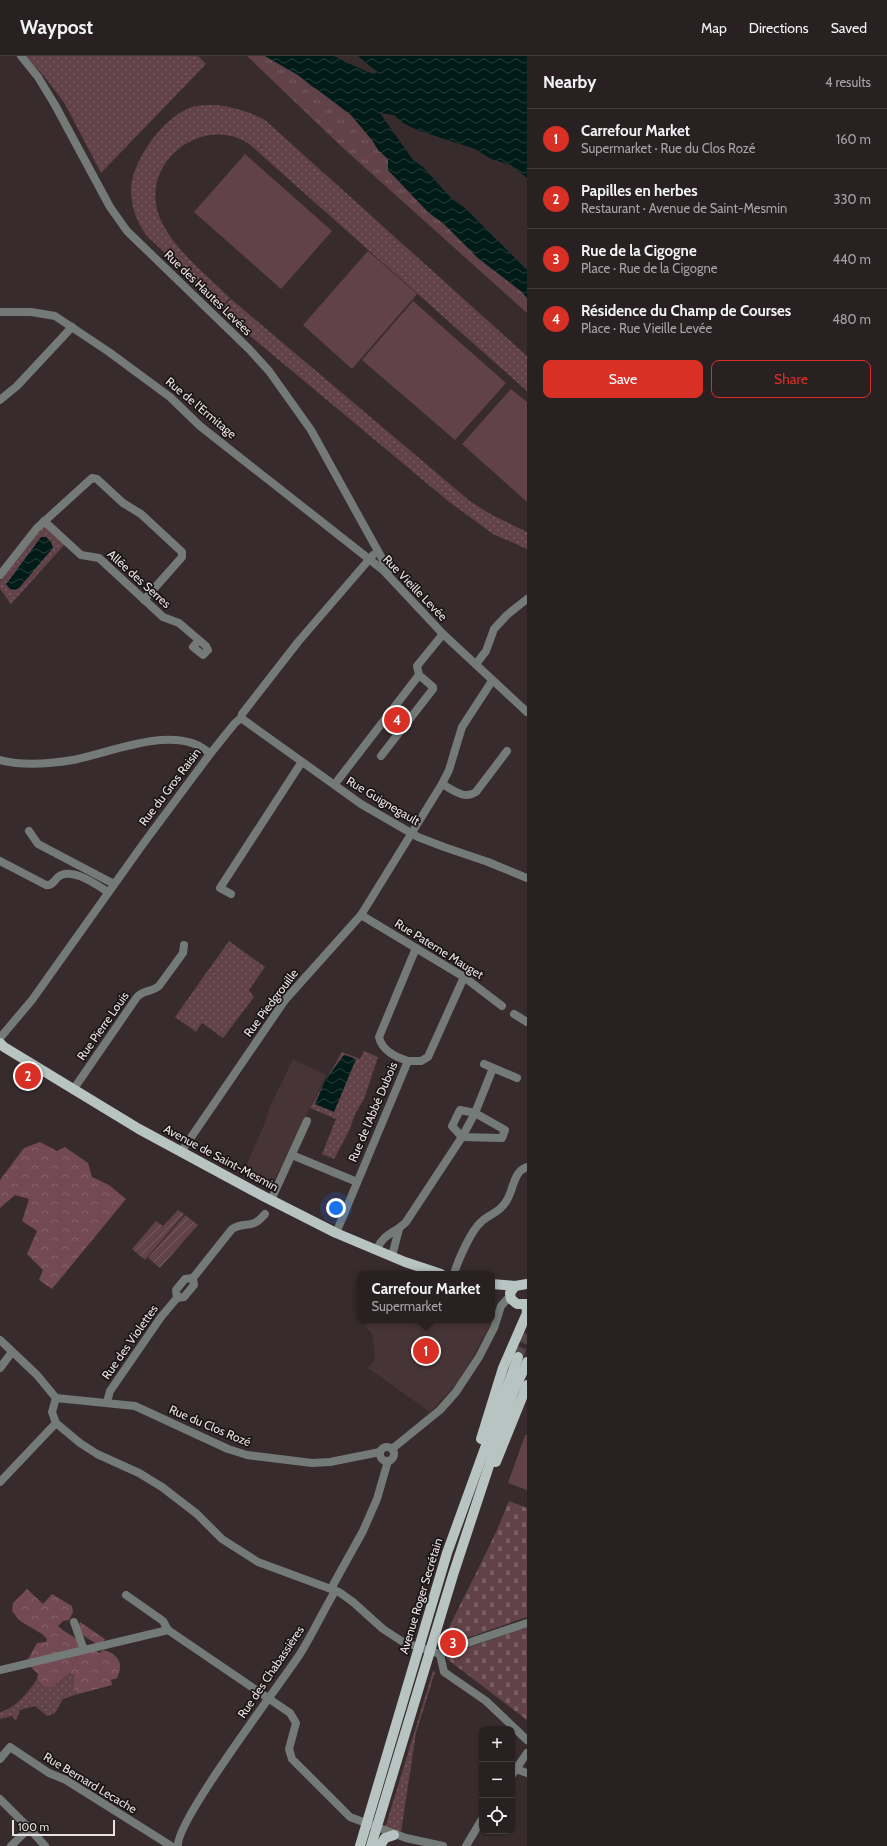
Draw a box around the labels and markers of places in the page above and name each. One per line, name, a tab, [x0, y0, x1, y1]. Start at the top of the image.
pin: 4	[384, 705, 410, 735]
pin: 2	[15, 1061, 41, 1091]
pin: 1	[413, 1336, 439, 1366]
pin: 3	[440, 1628, 466, 1658]

